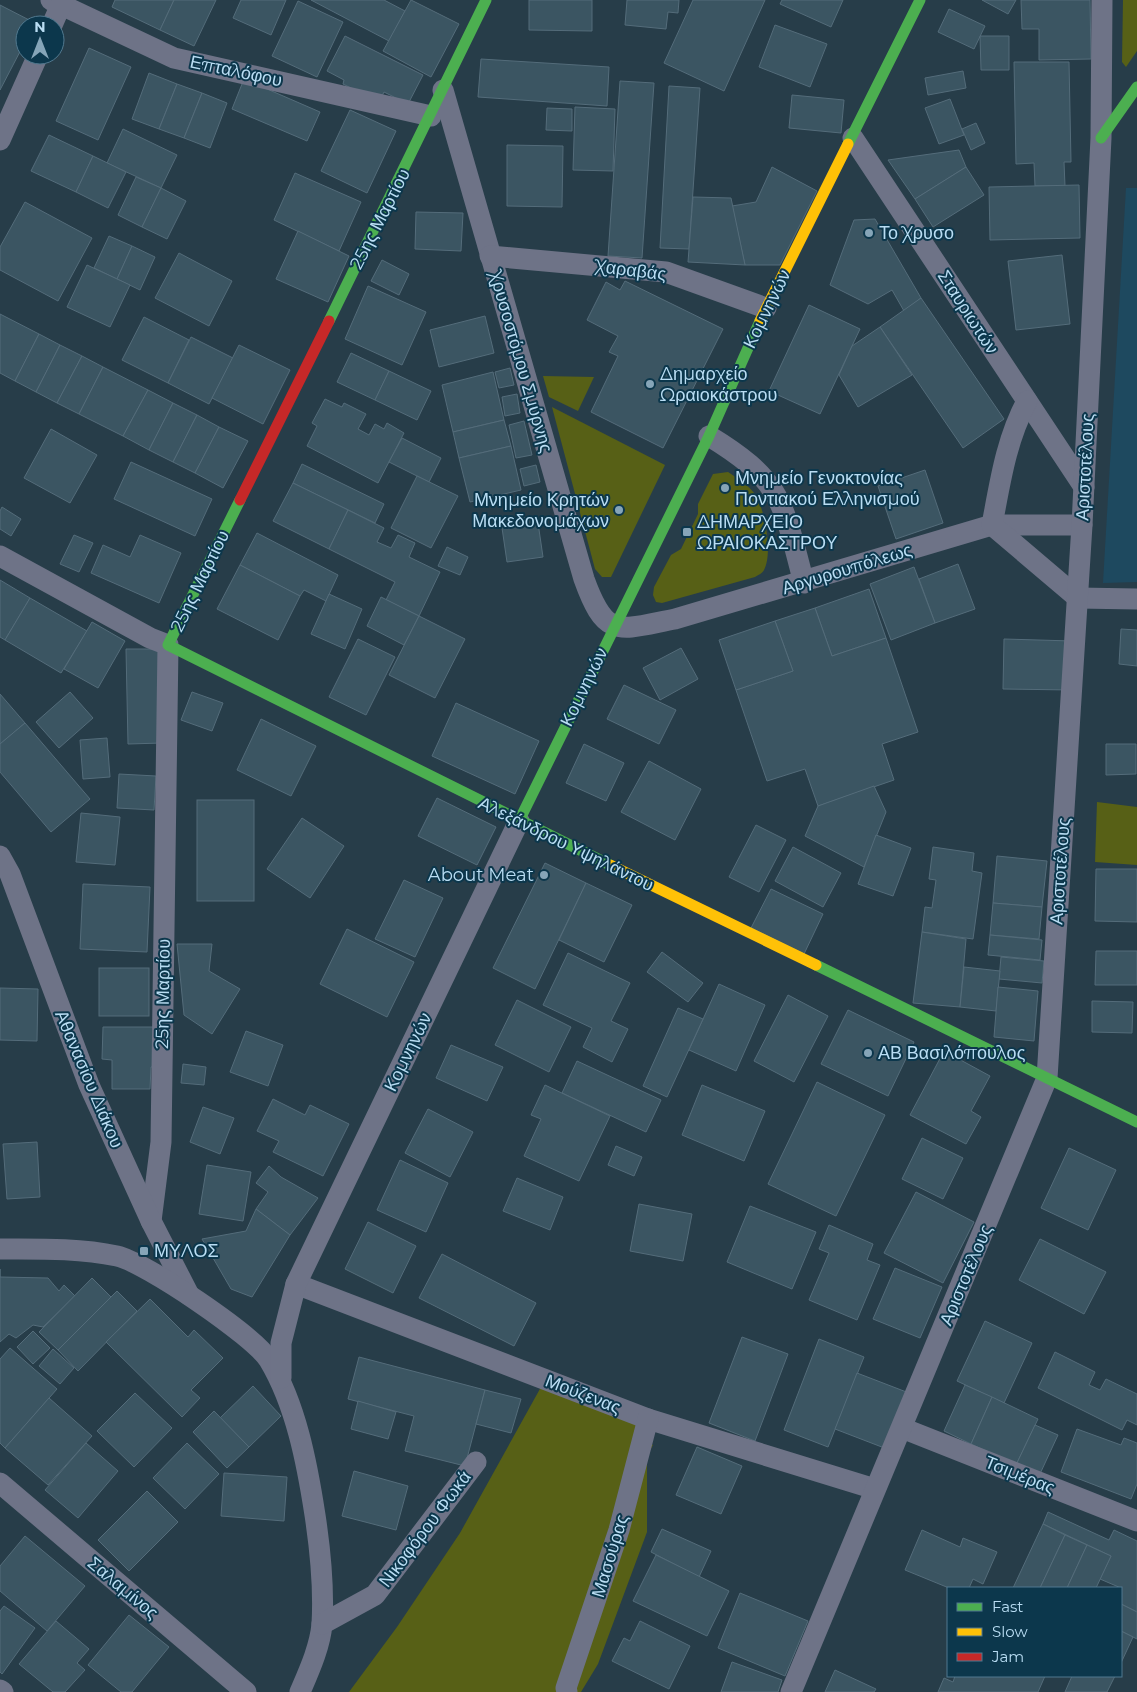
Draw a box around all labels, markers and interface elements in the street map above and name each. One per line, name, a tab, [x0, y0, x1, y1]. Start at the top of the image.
north arrow	[15, 15, 65, 65]
text: N	[34, 18, 46, 36]
street label: Επταλόφου	[188, 51, 284, 91]
street label: 25ης Μαρτίου	[345, 165, 415, 273]
place label: Το Χρυσο	[879, 222, 954, 244]
marker: Το Χρυσο	[863, 227, 875, 239]
street label: Χαραβάς	[592, 254, 668, 285]
street label: Χρυσοστόμου Σμύρνης	[484, 266, 557, 455]
street label: Κομνηνών	[738, 266, 796, 352]
street label: Σταυριωτών	[933, 266, 1003, 358]
place label: Δημαρχείο Ωραιοκάστρου	[660, 363, 777, 406]
marker: Δημαρχείο Ωραιοκάστρου	[644, 378, 656, 390]
street label: Αριστοτέλους	[1071, 412, 1099, 521]
place label: Μνημείο Γενοκτονίας Ποντιακού Ελληνισμού	[735, 467, 920, 510]
marker: Μνημείο Γενοκτονίας Ποντιακού Ελληνισμού	[719, 482, 731, 494]
place label: Μνημείο Κρητών Μακεδονομάχων	[472, 489, 609, 532]
marker: Μνημείο Κρητών Μακεδονομάχων	[613, 504, 625, 516]
place label: ΔΗΜΑΡΧΕΙΟ ΩΡΑΙΟΚΑΣΤΡΟΥ	[697, 511, 837, 554]
marker: ΔΗΜΑΡΧΕΙΟ ΩΡΑΙΟΚΑΣΤΡΟΥ	[681, 526, 693, 538]
street label: 25ης Μαρτίου	[166, 527, 234, 635]
street label: Αργυρουπόλεως	[779, 539, 915, 599]
street label: Κομνηνών	[555, 644, 613, 730]
street label: Αλεξάνδρου Υψηλάντου	[475, 792, 657, 896]
street label: Αριστοτέλους	[1045, 816, 1075, 925]
place label: About Meat	[428, 864, 534, 886]
marker: About Meat	[538, 869, 550, 881]
street label: 25ης Μαρτίου	[151, 939, 175, 1049]
street label: Αθανασίου Διάκου	[50, 1007, 128, 1151]
street label: Κομνηνών	[379, 1009, 437, 1095]
place label: ΑΒ Βασιλόπουλος	[878, 1042, 1026, 1064]
marker: ΑΒ Βασιλόπουλος	[862, 1047, 874, 1059]
street label: Αριστοτέλους	[935, 1221, 997, 1329]
place label: ΜΥΛΟΣ	[154, 1240, 219, 1262]
marker: ΜΥΛΟΣ	[138, 1245, 150, 1257]
street label: Μούζενας	[542, 1370, 624, 1419]
street label: Τσιμέρας	[982, 1451, 1059, 1499]
street label: Νικοφόρου Φωκά	[374, 1467, 476, 1591]
street label: Μασούρας	[587, 1512, 633, 1600]
street label: Σαλαμίνος	[83, 1552, 163, 1624]
legend	[947, 1587, 1122, 1677]
text: Fast	[992, 1597, 1023, 1616]
text: Slow	[992, 1622, 1028, 1641]
text: Jam	[991, 1647, 1024, 1666]

